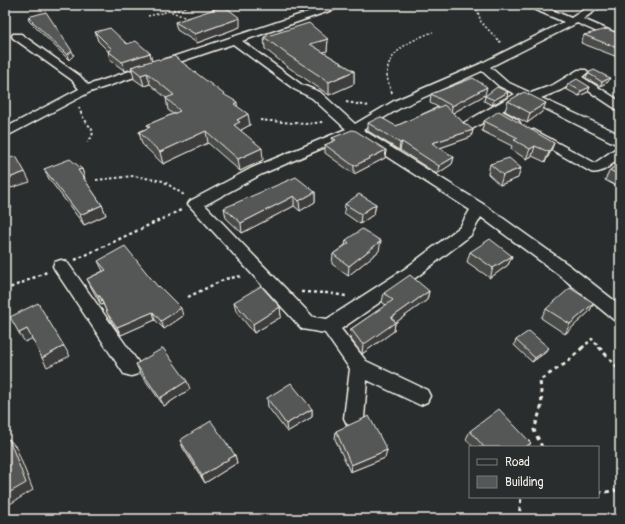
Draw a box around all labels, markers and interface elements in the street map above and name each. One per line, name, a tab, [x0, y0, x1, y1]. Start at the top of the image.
legend	[469, 446, 599, 498]
text: Road	[505, 455, 530, 470]
text: Building	[505, 475, 544, 490]

